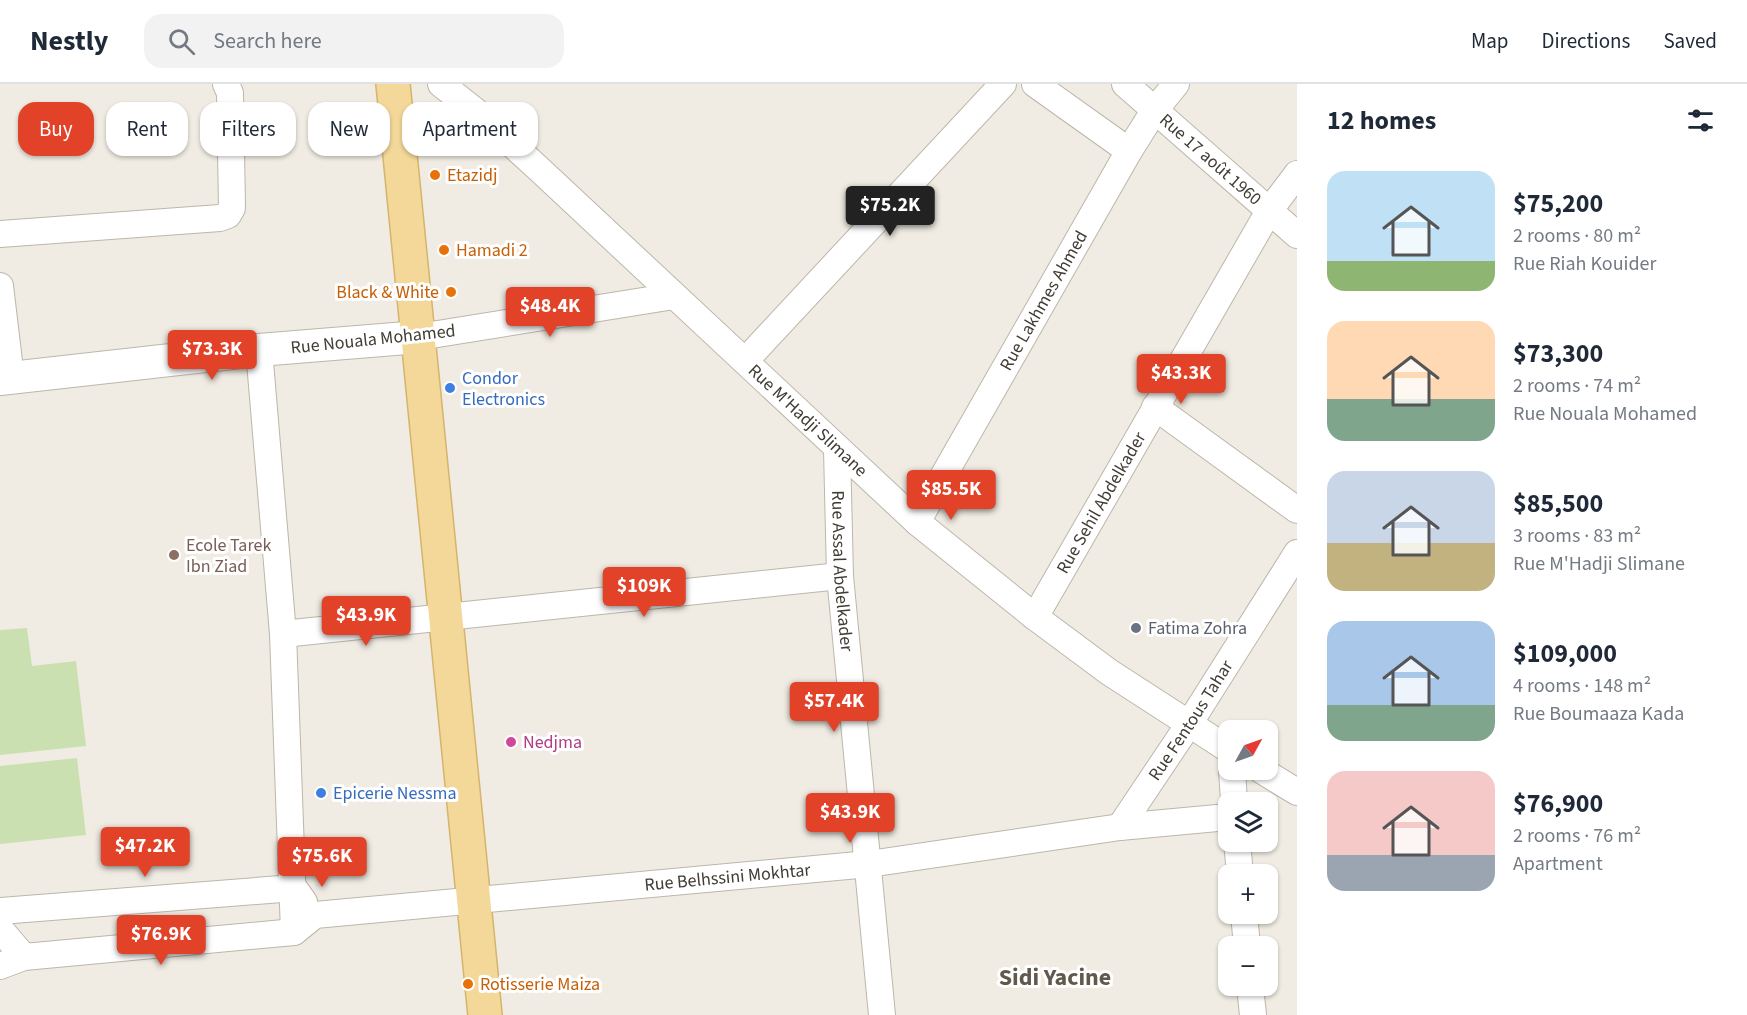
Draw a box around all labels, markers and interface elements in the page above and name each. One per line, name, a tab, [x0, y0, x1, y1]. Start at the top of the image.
search box	[144, 14, 564, 68]
text: Nestly	[30, 21, 108, 61]
icon: search	[165, 25, 198, 58]
text: Search here	[213, 25, 322, 57]
text: Map	[1471, 26, 1509, 56]
text: Directions	[1542, 26, 1630, 56]
text: Saved	[1663, 26, 1717, 56]
chip: Buy	[18, 102, 94, 156]
chip: Rent	[106, 102, 188, 156]
chip: Filters	[200, 102, 296, 156]
chip: New	[308, 102, 390, 156]
chip: Apartment	[402, 102, 538, 156]
text: 12 homes	[1327, 102, 1436, 139]
icon: filters	[1684, 104, 1717, 137]
street label: Rue 17 août 1960	[1154, 108, 1267, 211]
place label: Etazidj	[447, 163, 497, 188]
marker: Etazidj	[428, 168, 442, 182]
text: $75,200	[1513, 185, 1603, 222]
pin: $75.2K	[841, 186, 939, 237]
text: $75.2K	[860, 191, 920, 219]
icon: home	[1375, 195, 1447, 267]
text: 2 rooms · 80 m²	[1513, 222, 1641, 250]
street label: Rue Lakhmes Ahmed	[994, 226, 1094, 375]
place label: Hamadi 2	[456, 238, 528, 263]
marker: Hamadi 2	[437, 243, 451, 257]
text: Rue Riah Kouider	[1513, 250, 1656, 278]
place label: Black & White	[336, 280, 439, 305]
marker: Black & White	[444, 285, 458, 299]
pin: $48.4K	[501, 287, 599, 338]
text: $48.4K	[520, 292, 580, 320]
street label: Rue Nouala Mohamed	[289, 318, 457, 361]
pin: $73.3K	[163, 330, 261, 381]
text: $73.3K	[182, 335, 242, 363]
text: $73,300	[1513, 335, 1603, 372]
icon: home	[1375, 345, 1447, 417]
pin: $43.3K	[1132, 354, 1230, 405]
street label: Rue M'Hadji Slimane	[743, 359, 873, 483]
text: $43.3K	[1151, 359, 1211, 387]
place label: Condor Electronics	[462, 366, 545, 412]
text: 2 rooms · 74 m²	[1513, 372, 1641, 400]
marker: Condor Electronics	[443, 381, 457, 395]
text: Rue Nouala Mohamed	[1513, 400, 1697, 428]
street label: Rue Sehil Abdelkader	[1051, 427, 1152, 578]
pin: $85.5K	[902, 470, 1000, 521]
text: $85.5K	[921, 475, 981, 503]
text: $85,500	[1513, 485, 1603, 522]
street label: Rue Assal Abdelkader	[825, 490, 859, 653]
icon: home	[1375, 495, 1447, 567]
text: 3 rooms · 83 m²	[1513, 522, 1641, 550]
place label: Ecole Tarek Ibn Ziad	[186, 533, 271, 579]
marker: Ecole Tarek Ibn Ziad	[167, 548, 181, 562]
text: Rue M'Hadji Slimane	[1513, 550, 1685, 578]
pin: $109K	[602, 567, 686, 618]
text: $109K	[617, 572, 671, 600]
pin: $43.9K	[317, 596, 415, 647]
text: $43.9K	[336, 601, 396, 629]
place label: Fatima Zohra	[1148, 616, 1247, 641]
marker: Fatima Zohra	[1129, 621, 1143, 635]
text: $109,000	[1513, 635, 1617, 672]
icon: home	[1375, 645, 1447, 717]
street label: Rue Fentous Tahar	[1143, 655, 1240, 786]
text: 4 rooms · 148 m²	[1513, 672, 1651, 700]
pin: $57.4K	[785, 682, 883, 733]
text: $57.4K	[804, 687, 864, 715]
text: Rue Boumaaza Kada	[1513, 700, 1684, 728]
north arrow	[1218, 720, 1278, 780]
map controls	[1218, 720, 1278, 996]
place label: Nedjma	[523, 730, 582, 755]
marker: Nedjma	[504, 735, 518, 749]
place label: Epicerie Nessma	[333, 781, 457, 806]
text: $76,900	[1513, 785, 1603, 822]
marker: Epicerie Nessma	[314, 786, 328, 800]
button: layers	[1218, 792, 1278, 852]
pin: $43.9K	[801, 793, 899, 844]
icon: home	[1375, 795, 1447, 867]
text: $43.9K	[820, 798, 880, 826]
text: 2 rooms · 76 m²	[1513, 822, 1641, 850]
pin: $47.2K	[96, 827, 194, 878]
text: $47.2K	[115, 832, 175, 860]
pin: $75.6K	[273, 837, 371, 888]
text: $75.6K	[292, 842, 352, 870]
text: Apartment	[1513, 850, 1603, 878]
street label: Rue Belhssini Mokhtar	[643, 857, 812, 898]
button: +	[1218, 864, 1278, 924]
pin: $76.9K	[112, 915, 210, 966]
text: $76.9K	[131, 920, 191, 948]
button: −	[1218, 936, 1278, 996]
district label: Sidi Yacine	[999, 960, 1111, 995]
place label: Rotisserie Maiza	[480, 972, 600, 997]
marker: Rotisserie Maiza	[461, 977, 475, 991]

